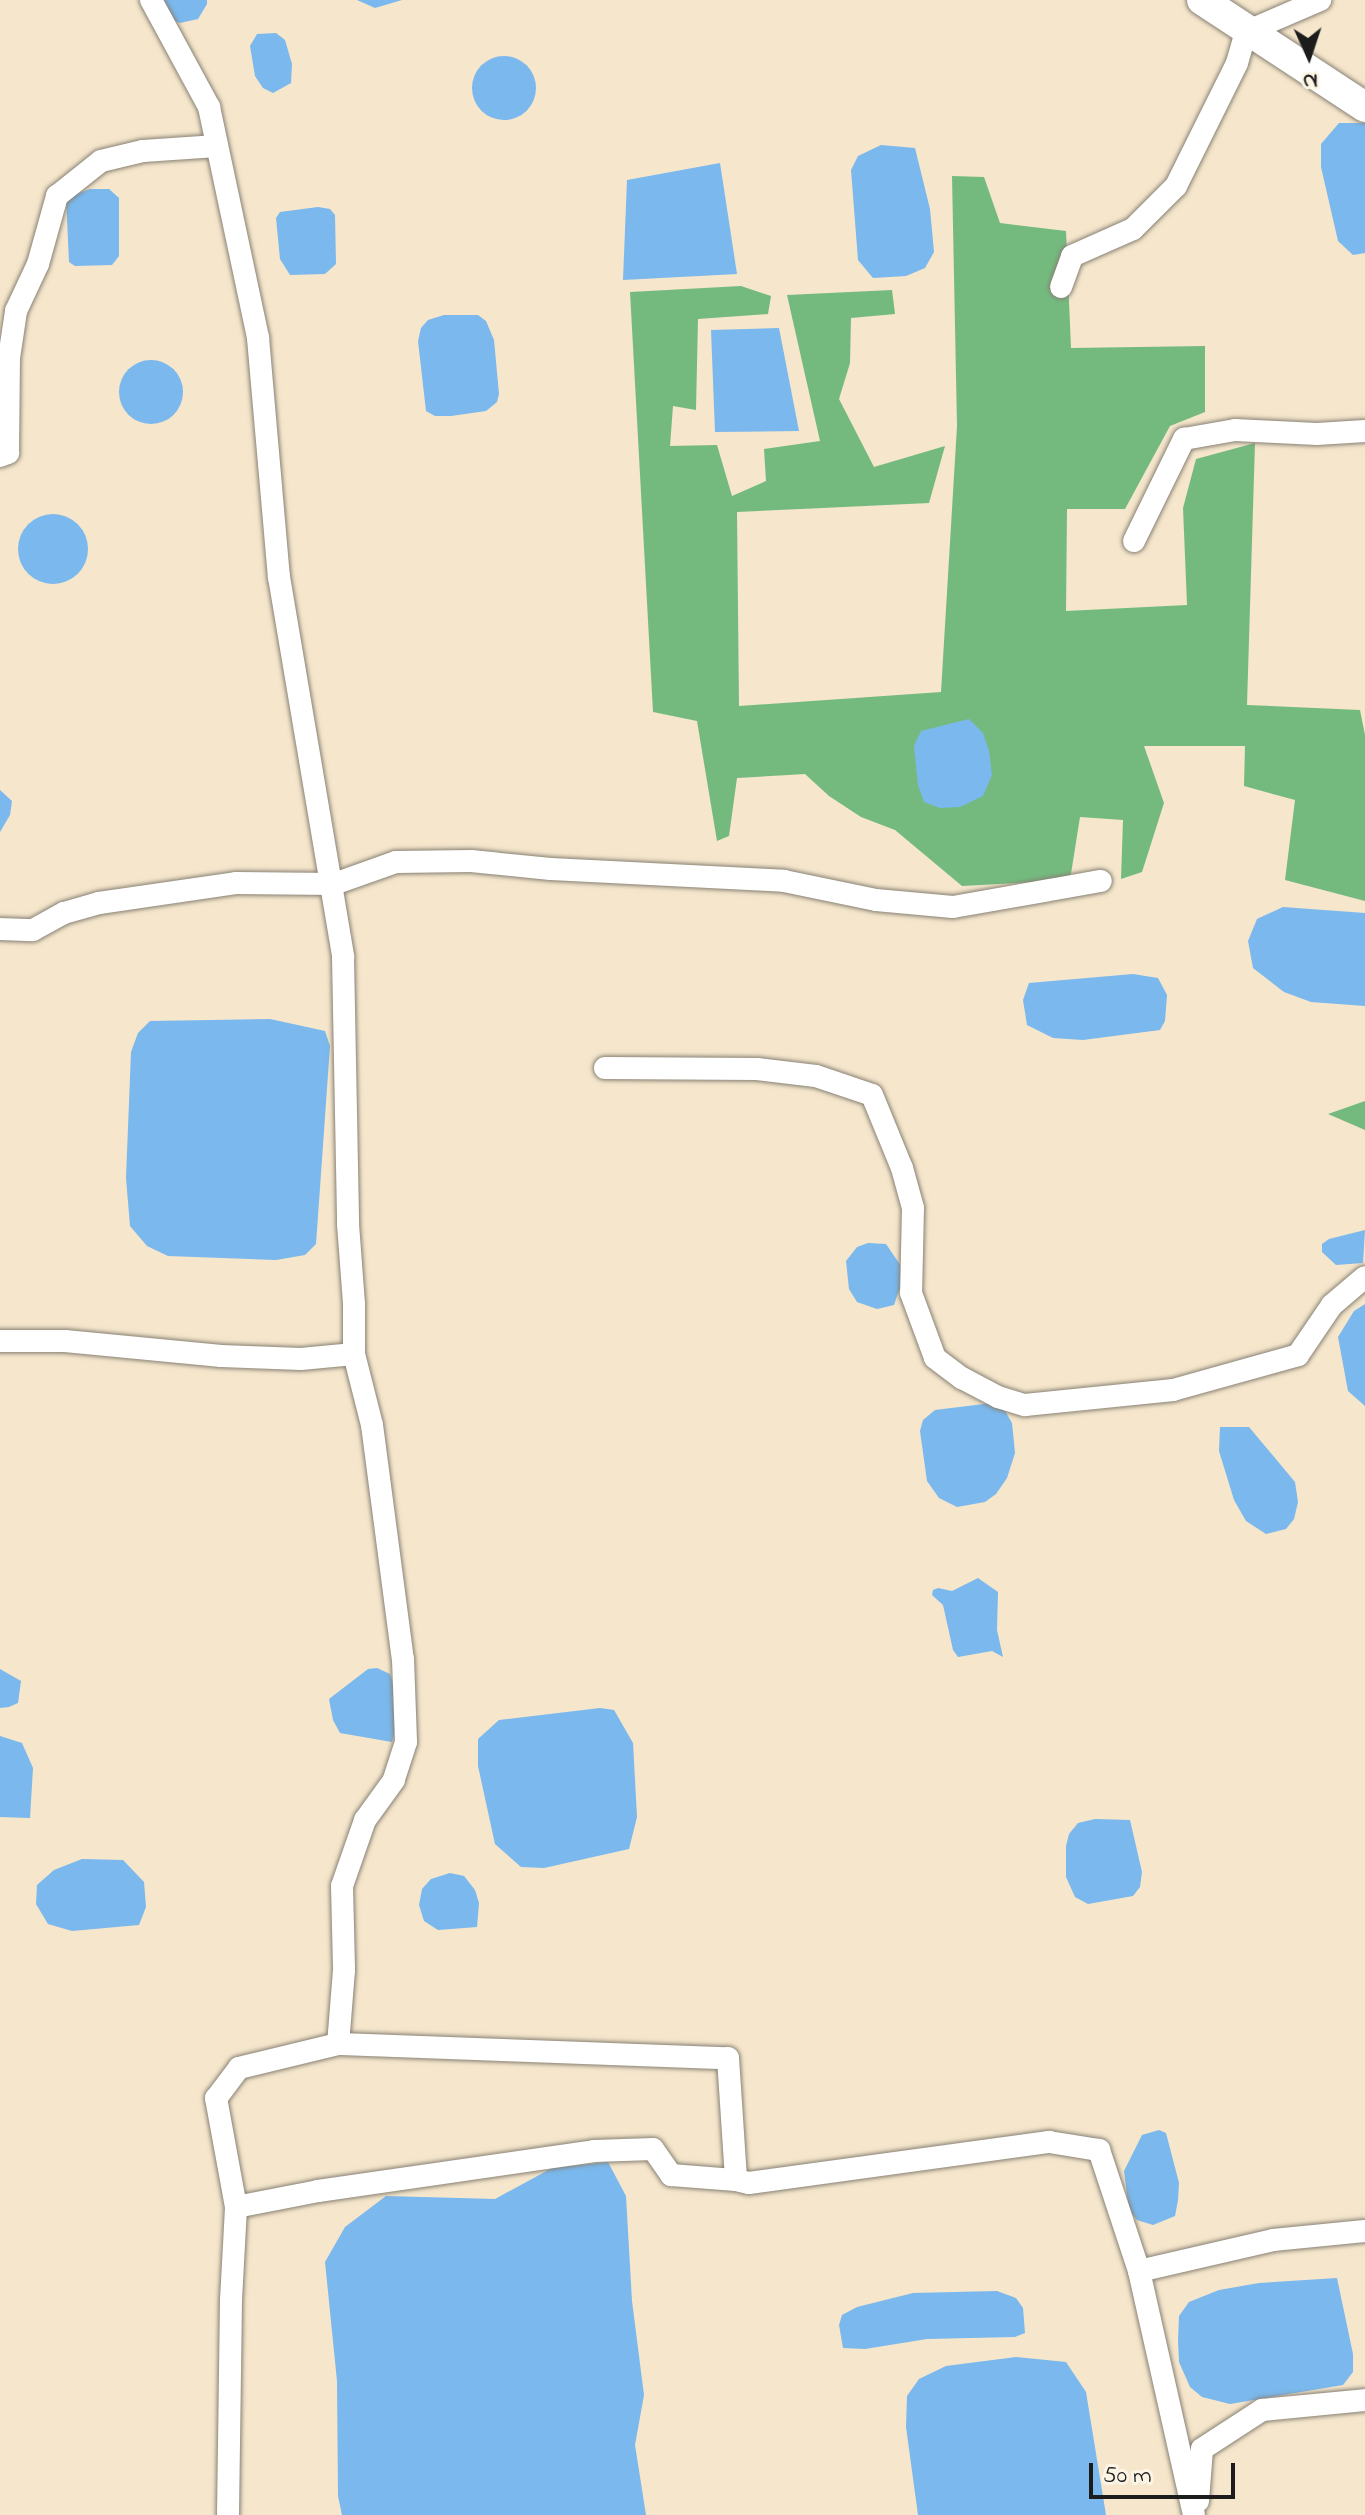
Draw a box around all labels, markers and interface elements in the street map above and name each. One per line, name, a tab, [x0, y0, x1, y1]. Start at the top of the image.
north arrow	[1269, 16, 1349, 96]
text: N	[1302, 64, 1319, 96]
scale bar	[1093, 2447, 1239, 2497]
text: 50 m	[1103, 2459, 1152, 2494]

